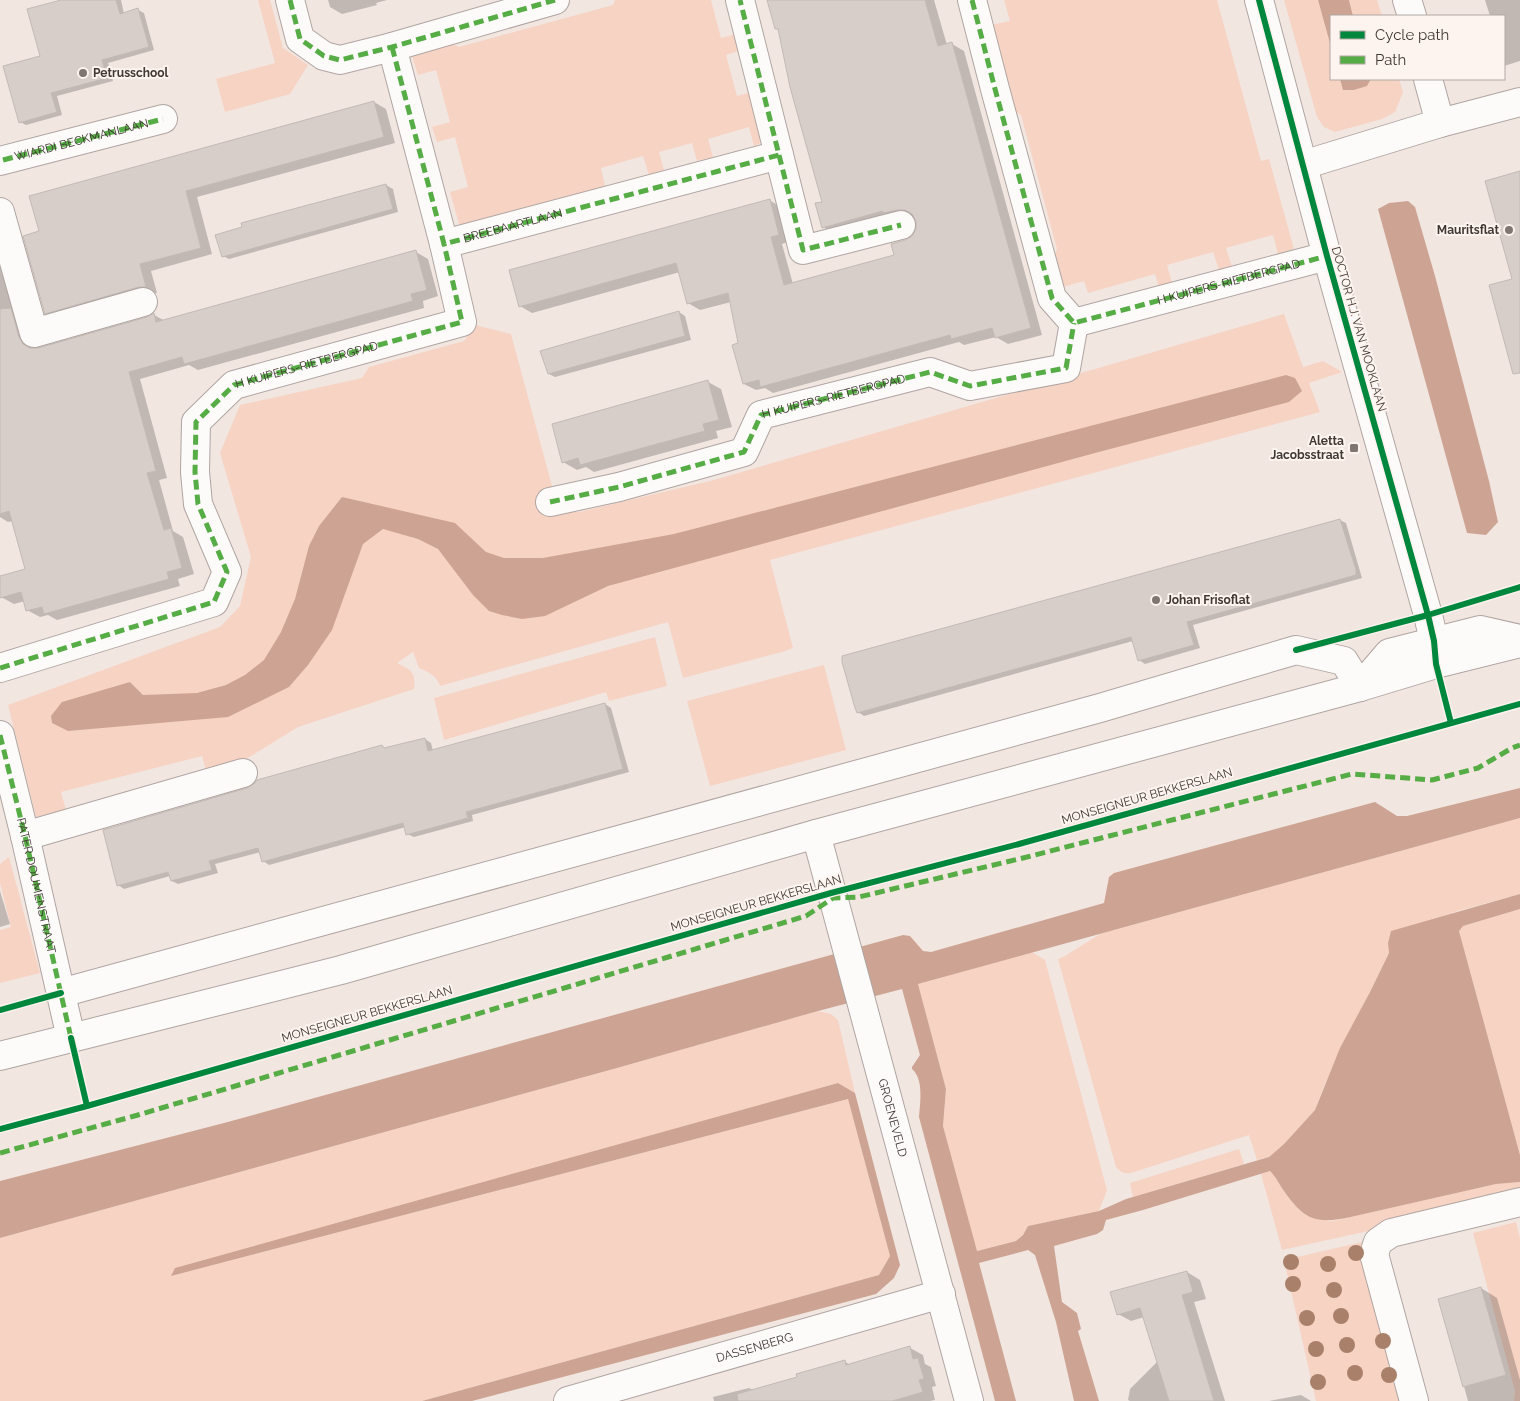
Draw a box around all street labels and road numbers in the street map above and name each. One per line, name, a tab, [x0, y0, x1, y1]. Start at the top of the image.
street label: WIARDI BECKMANLAAN	[13, 116, 150, 164]
street label: BREEBAARTLAAN	[462, 206, 564, 246]
street label: DOCTOR H.J. VAN MOOKLAAN	[1329, 245, 1389, 413]
street label: H KUIPERS-RIETBERGPAD	[1156, 256, 1302, 308]
street label: H KUIPERS-RIETBERGPAD	[234, 338, 380, 391]
street label: H KUIPERS-RIETBERGPAD	[760, 371, 907, 422]
street label: MONSEIGNEUR BEKKERSLAAN	[1060, 765, 1234, 827]
street label: PATER DOUMENSTRAAT	[14, 816, 59, 956]
street label: MONSEIGNEUR BEKKERSLAAN	[669, 872, 843, 934]
street label: MONSEIGNEUR BEKKERSLAAN	[280, 983, 454, 1045]
street label: GROENEVELD	[875, 1077, 910, 1159]
street label: DASSENBERG	[714, 1330, 794, 1365]

